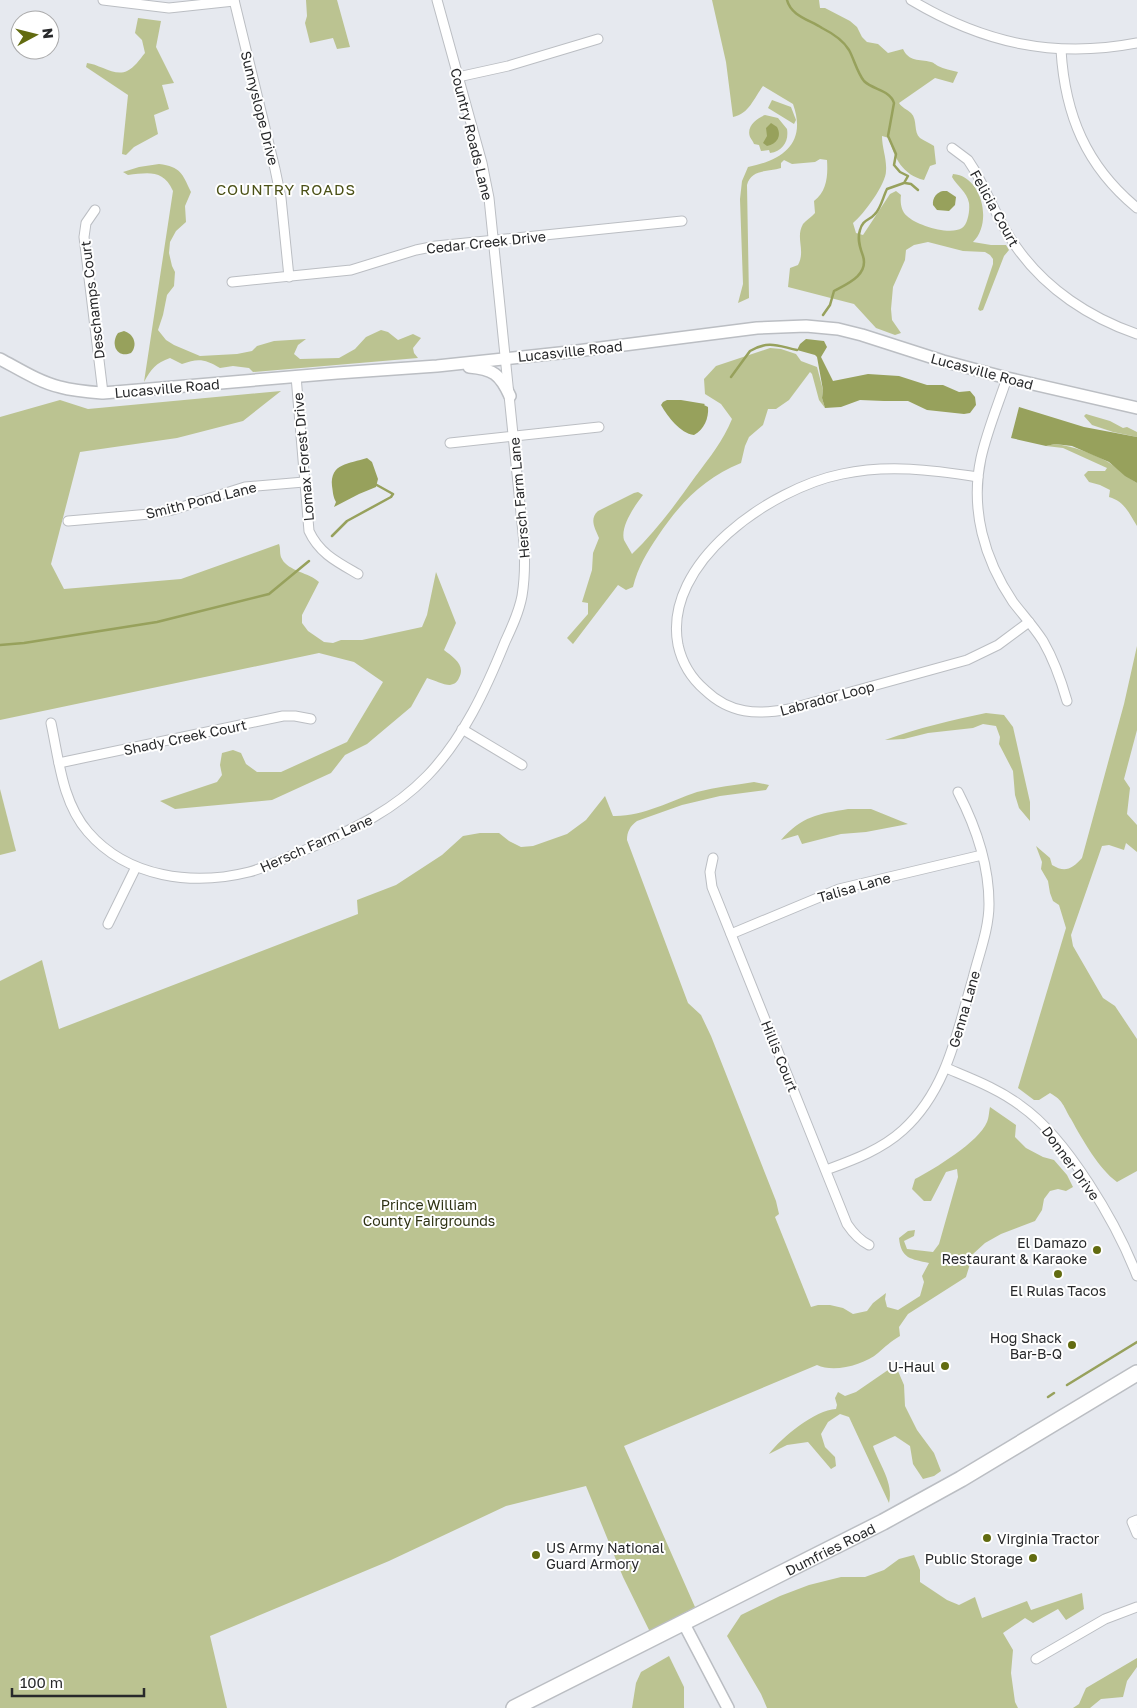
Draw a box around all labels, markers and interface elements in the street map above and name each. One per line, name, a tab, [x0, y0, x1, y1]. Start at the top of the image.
north arrow	[10, 10, 60, 60]
text: N	[39, 27, 57, 40]
street label: Sunnyslope Drive	[238, 49, 282, 167]
street label: Country Roads Lane	[447, 66, 497, 202]
street label: Felicia Court	[967, 167, 1023, 249]
district label: COUNTRY ROADS	[216, 180, 356, 198]
street label: Cedar Creek Drive	[425, 227, 547, 257]
street label: Deschamps Court	[76, 240, 108, 360]
street label: Lucasville Road	[517, 337, 623, 365]
street label: Lucasville Road	[929, 349, 1035, 393]
street label: Lucasville Road	[114, 375, 220, 401]
street label: Lomax Forest Drive	[289, 392, 317, 522]
street label: Hersch Farm Lane	[505, 437, 533, 559]
street label: Smith Pond Lane	[144, 478, 258, 522]
street label: Labrador Loop	[778, 677, 876, 719]
street label: Shady Creek Court	[122, 716, 248, 758]
street label: Hersch Farm Lane	[257, 811, 375, 875]
street label: Talisa Lane	[816, 868, 892, 906]
street label: Genna Lane	[945, 968, 983, 1050]
street label: Hillis Court	[758, 1018, 802, 1094]
street label: Donner Drive	[1038, 1123, 1104, 1203]
park label: Prince William County Fairgrounds	[363, 1196, 495, 1229]
place label: El Damazo Restaurant & Karaoke	[942, 1234, 1087, 1267]
marker: El Damazo Restaurant & Karaoke	[1091, 1244, 1103, 1256]
marker: El Rulas Tacos	[1052, 1268, 1064, 1280]
place label: El Rulas Tacos	[1010, 1282, 1106, 1299]
place label: Hog Shack Bar-B-Q	[990, 1329, 1062, 1362]
marker: Hog Shack Bar-B-Q	[1066, 1339, 1078, 1351]
place label: U-Haul	[888, 1358, 935, 1375]
marker: U-Haul	[939, 1360, 951, 1372]
street label: Dumfries Road	[782, 1519, 878, 1578]
place label: Virginia Tractor	[997, 1530, 1100, 1547]
marker: Virginia Tractor	[981, 1532, 993, 1544]
place label: US Army National Guard Armory	[546, 1539, 664, 1572]
marker: US Army National Guard Armory	[530, 1549, 542, 1561]
place label: Public Storage	[925, 1550, 1023, 1567]
marker: Public Storage	[1027, 1552, 1039, 1564]
scale bar	[12, 1666, 145, 1698]
text: 100 m	[20, 1673, 63, 1691]

